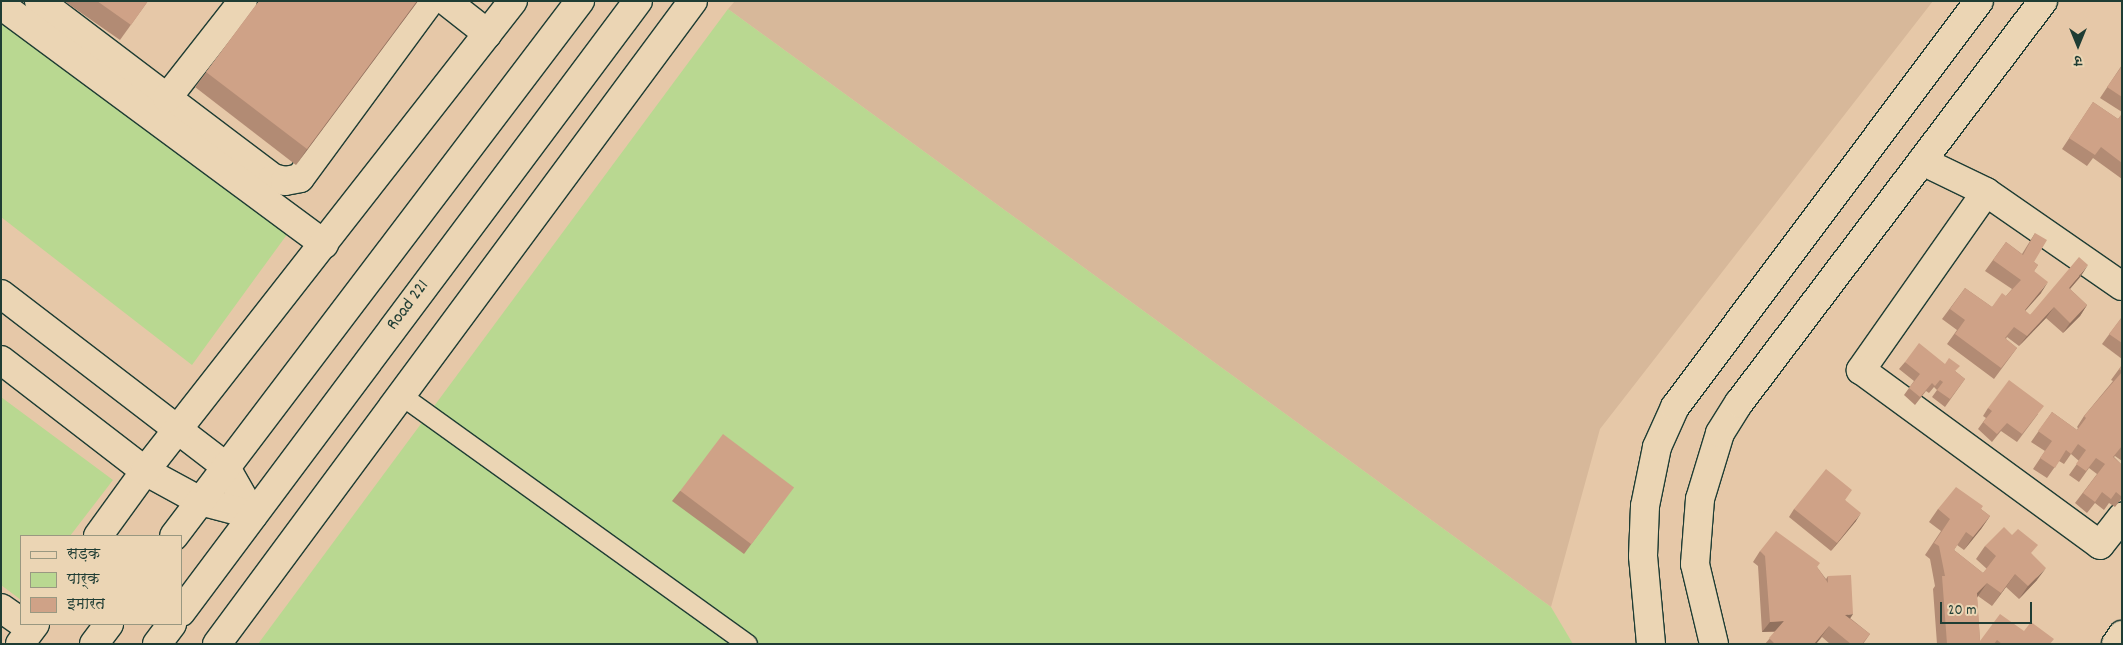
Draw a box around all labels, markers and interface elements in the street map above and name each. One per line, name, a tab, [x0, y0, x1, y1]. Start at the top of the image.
north arrow	[2053, 20, 2103, 70]
text: उ	[2074, 50, 2082, 70]
street label: Road 221	[383, 277, 435, 335]
legend	[20, 535, 182, 625]
text: सड़क	[67, 544, 100, 566]
text: पार्क	[67, 569, 100, 591]
scale bar	[1943, 592, 2036, 624]
text: इमारत	[67, 594, 105, 616]
text: 20 m	[1948, 600, 1976, 622]

